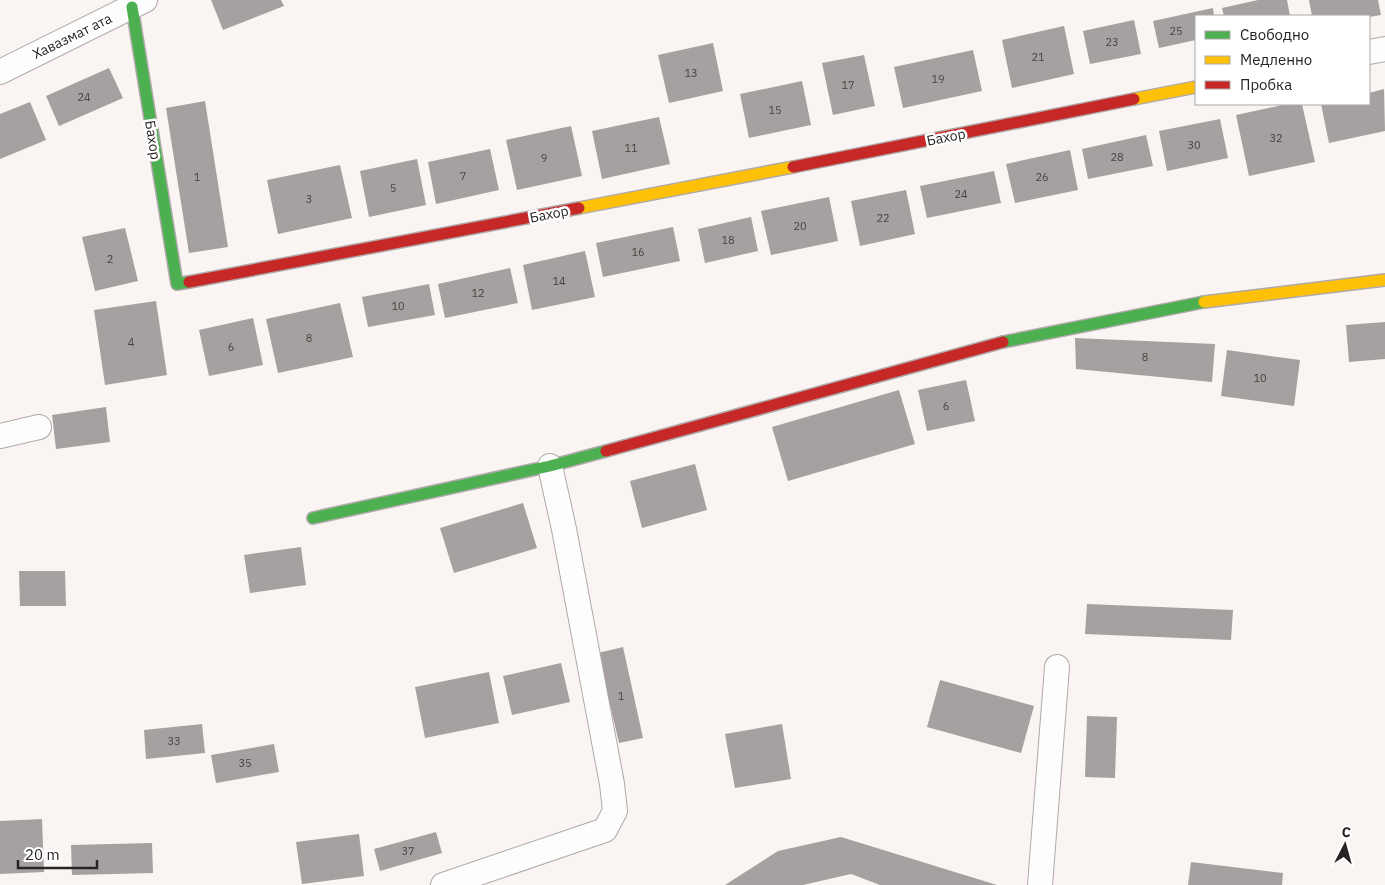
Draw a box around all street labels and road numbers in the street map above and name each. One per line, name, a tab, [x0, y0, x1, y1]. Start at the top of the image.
street label: Хавазмат ата	[29, 9, 115, 63]
street label: Бахор	[141, 119, 165, 161]
street label: Бахор	[925, 124, 967, 150]
street label: Бахор	[528, 201, 570, 227]

